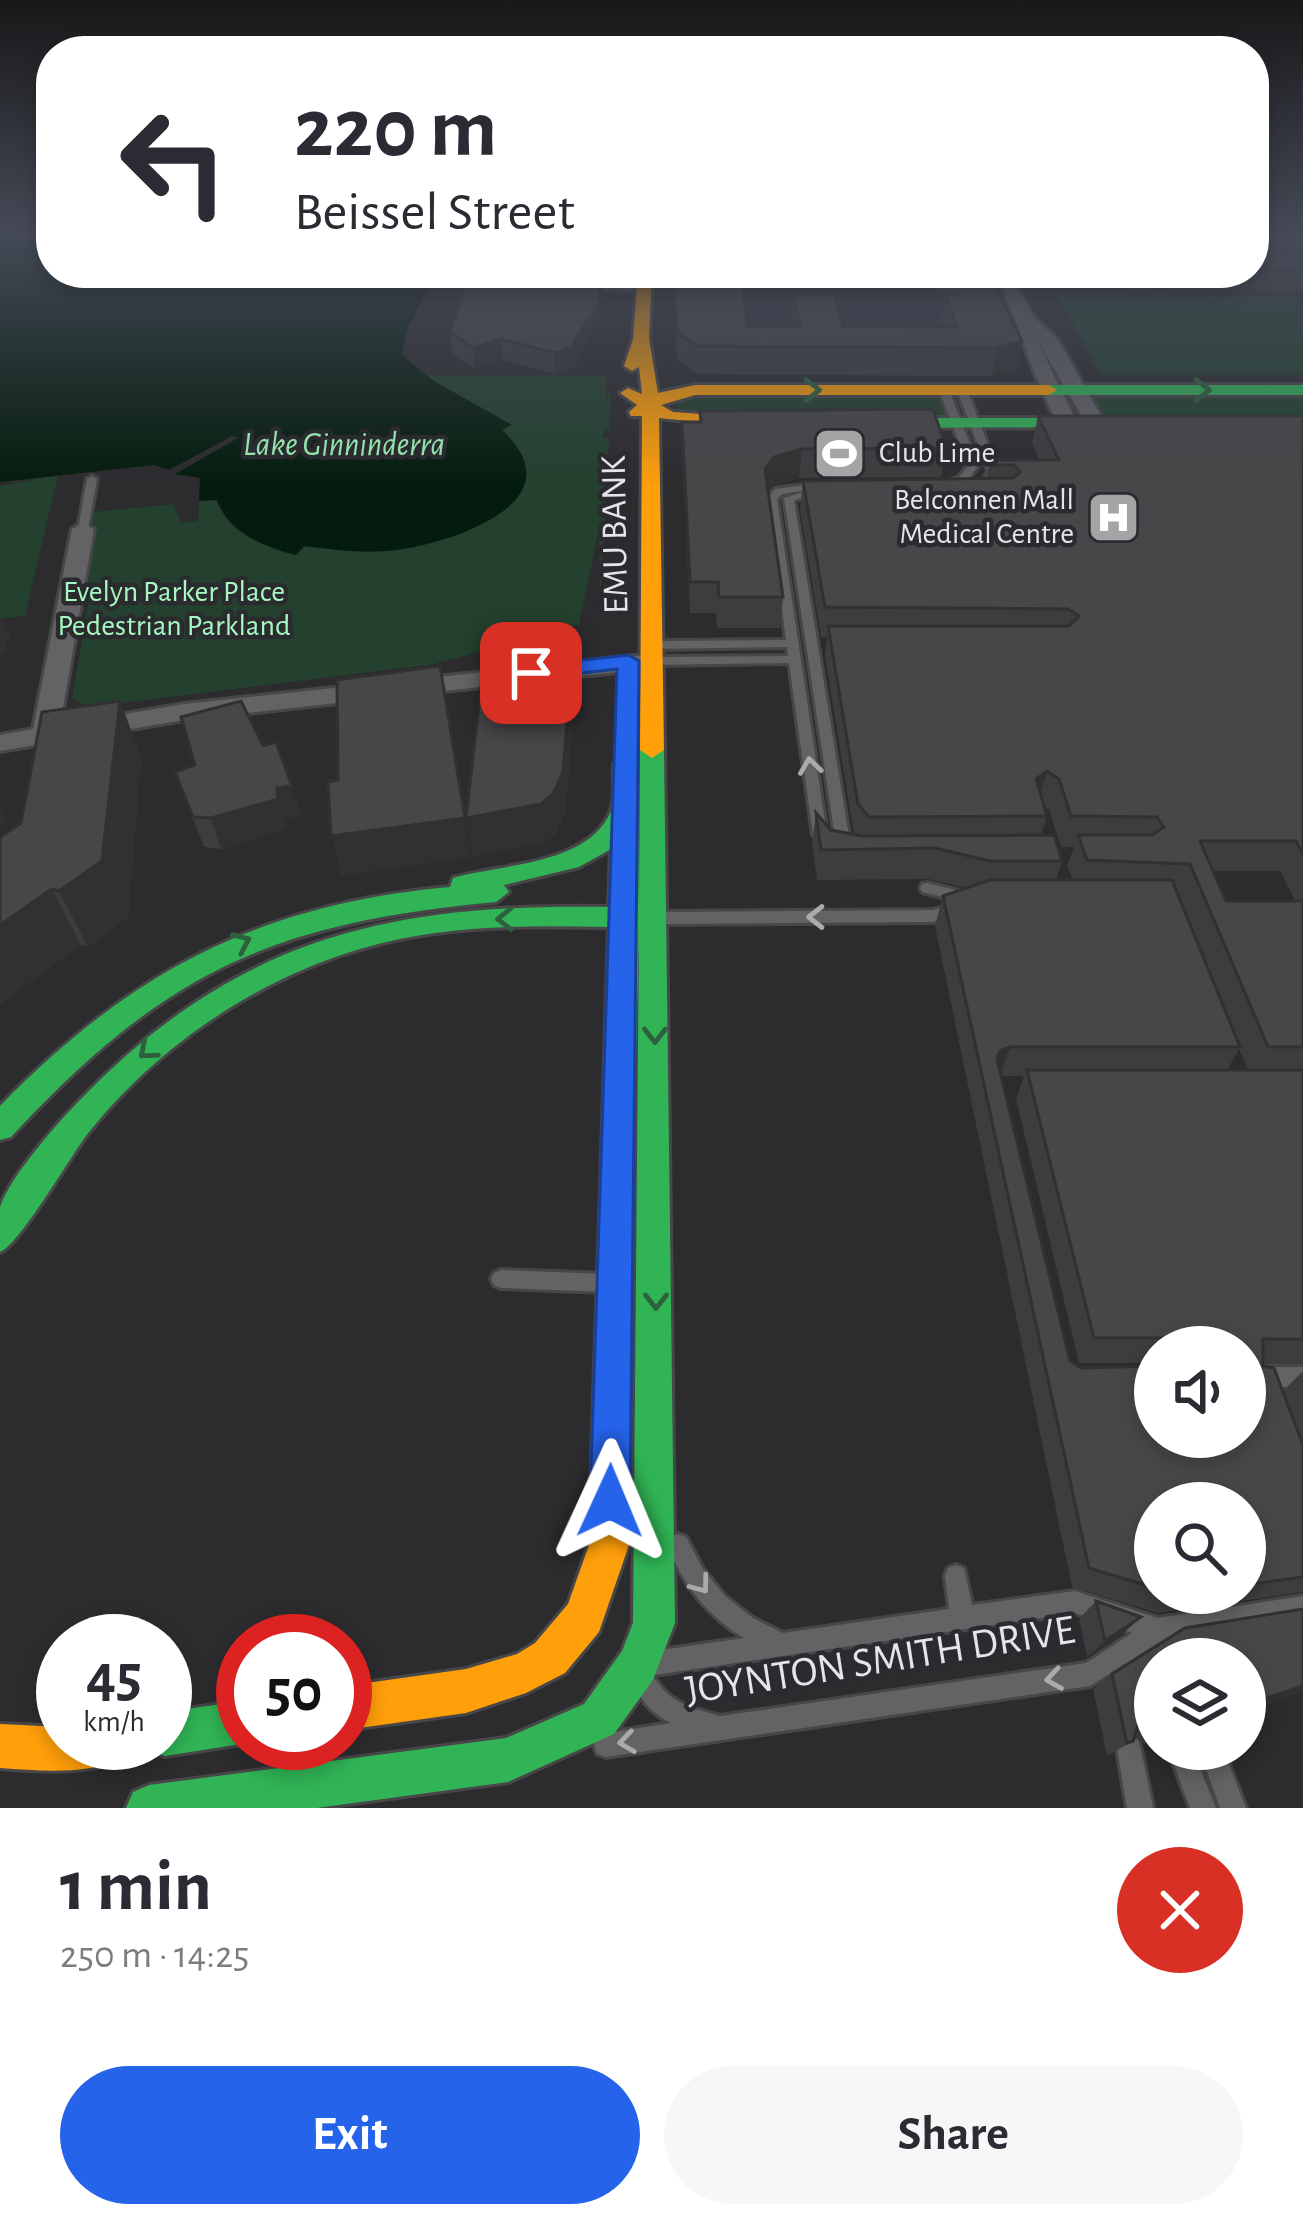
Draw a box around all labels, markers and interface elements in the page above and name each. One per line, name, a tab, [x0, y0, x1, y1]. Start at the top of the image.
icon: left	[96, 84, 252, 240]
text: 220 m	[294, 88, 497, 172]
text: Beissel Street	[294, 186, 575, 240]
one-way arrow	[804, 377, 822, 403]
one-way arrow	[1194, 377, 1212, 403]
sports icon: Club Lime	[812, 425, 868, 481]
water label: Lake Ginninderra	[243, 429, 445, 462]
place label: Club Lime	[879, 438, 995, 468]
street label: EMU BANK	[596, 455, 634, 615]
place label: Belconnen Mall Medical Centre	[894, 485, 1074, 549]
hospital icon: Belconnen Mall Medical Centre	[1085, 489, 1141, 545]
park label: Evelyn Parker Place Pedestrian Parkland	[58, 577, 290, 641]
pin	[480, 622, 582, 724]
icon: arrive	[498, 640, 564, 706]
one-way arrow	[798, 757, 824, 776]
one-way arrow	[806, 904, 824, 930]
one-way arrow	[495, 906, 514, 932]
one-way arrow	[230, 933, 251, 957]
one-way arrow	[642, 1027, 668, 1045]
one-way arrow	[139, 1037, 161, 1059]
one-way arrow	[643, 1293, 669, 1311]
map controls	[1134, 1326, 1266, 1770]
button: sound	[1134, 1326, 1266, 1458]
position arrow	[547, 1438, 673, 1564]
button: search	[1134, 1482, 1266, 1614]
one-way arrow	[686, 1571, 708, 1593]
street label: JOYNTON SMITH DRIVE	[682, 1608, 1078, 1712]
speed limit sign: 50	[216, 1614, 372, 1770]
button: layers	[1134, 1638, 1266, 1770]
text: 45	[86, 1647, 142, 1707]
one-way arrow	[1045, 1665, 1064, 1691]
text: km/h	[83, 1707, 145, 1737]
one-way arrow	[617, 1728, 637, 1754]
button: close	[1117, 1847, 1243, 1973]
text: 1 min	[60, 1851, 212, 1923]
text: 250 m · 14:25	[60, 1936, 249, 1975]
button: Exit	[60, 2066, 640, 2204]
button: Share	[664, 2066, 1243, 2204]

